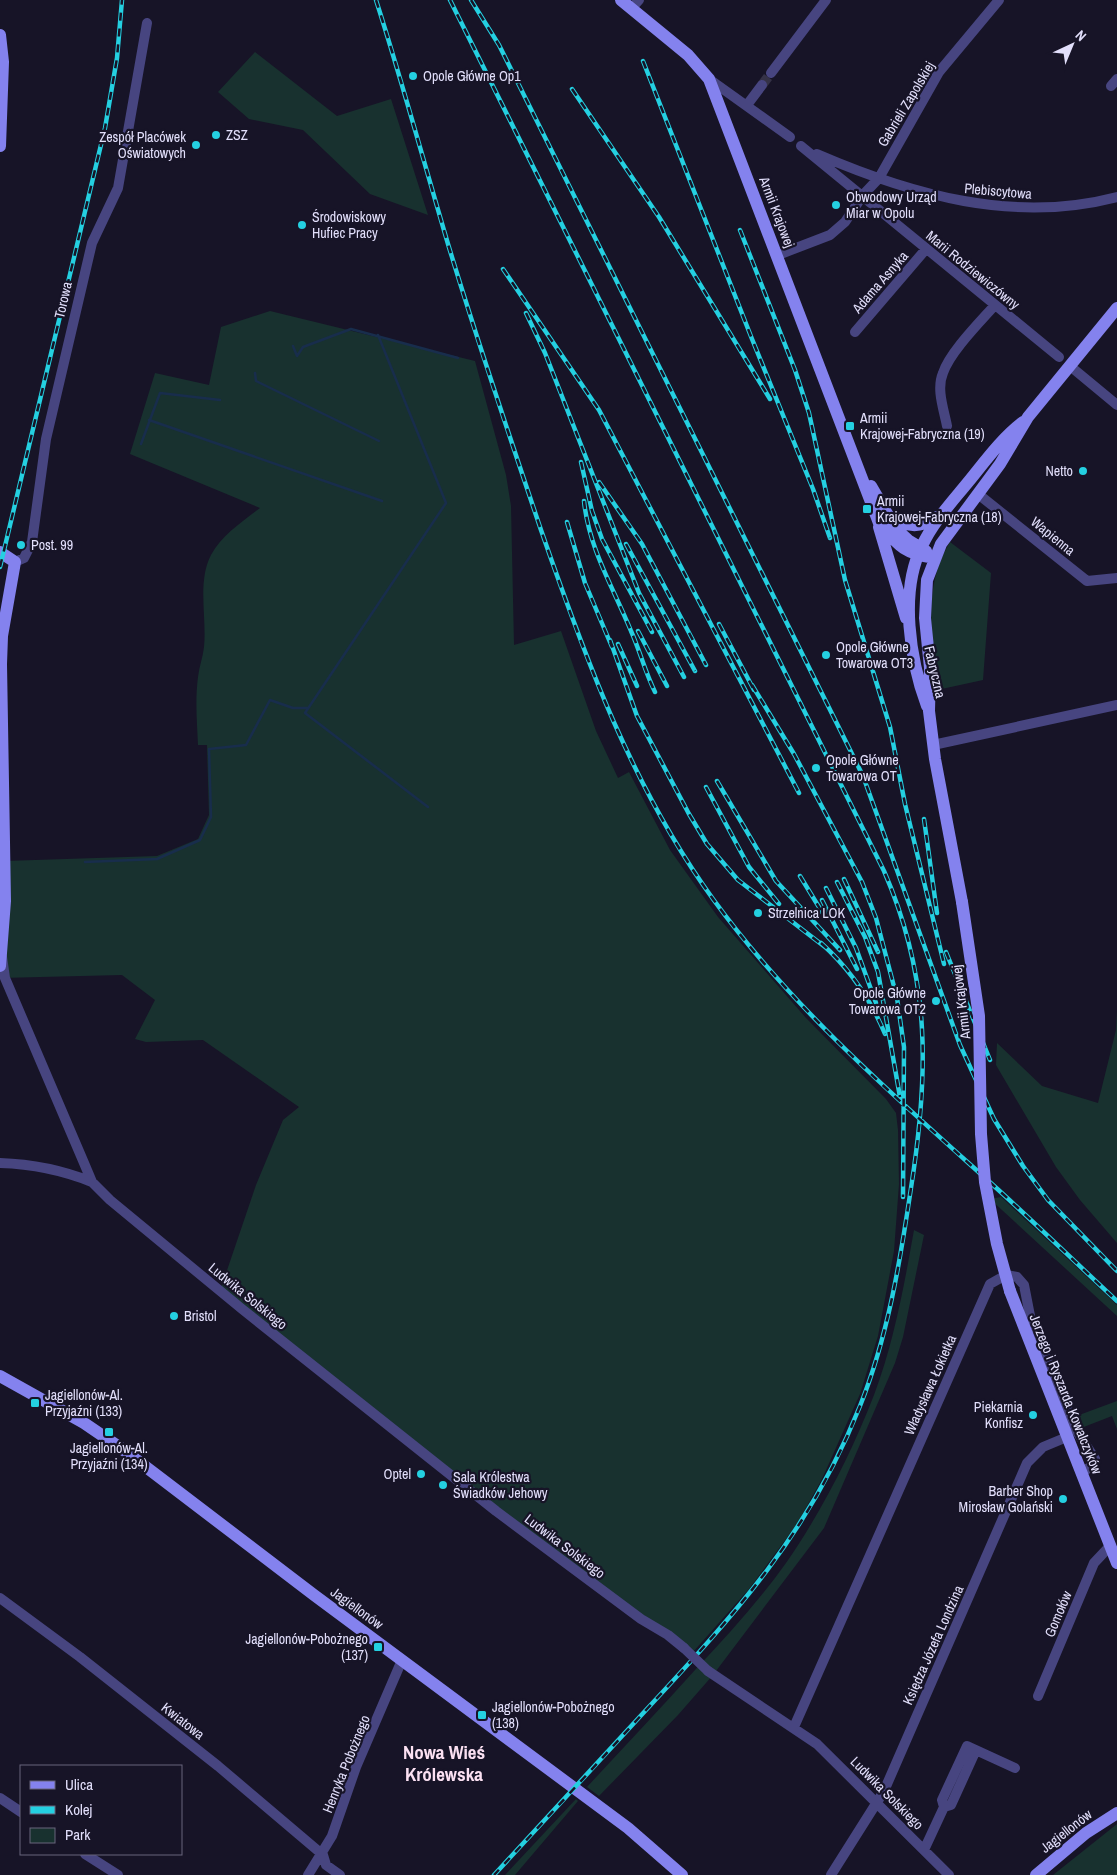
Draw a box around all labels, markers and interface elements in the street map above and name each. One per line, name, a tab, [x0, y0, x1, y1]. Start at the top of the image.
north arrow	[1047, 20, 1097, 70]
text: N	[1072, 26, 1090, 45]
street label: Gabrieli Zapolskiej	[873, 58, 939, 150]
place label: Opole Główne Op1	[423, 67, 521, 85]
marker: Opole Główne Op1	[407, 70, 419, 82]
place label: ZSZ	[226, 126, 248, 144]
place label: Zespół Placówek Oświatowych	[99, 128, 186, 162]
marker: ZSZ	[210, 129, 222, 141]
marker: Zespół Placówek Oświatowych	[190, 139, 202, 151]
street label: Armii Krajowej	[755, 173, 799, 250]
street label: Plebiscytowa	[964, 179, 1033, 203]
place label: Obwodowy Urząd Miar w Opolu	[846, 188, 937, 222]
marker: Obwodowy Urząd Miar w Opolu	[830, 199, 842, 211]
place label: Środowiskowy Hufiec Pracy	[312, 208, 386, 242]
marker: Środowiskowy Hufiec Pracy	[296, 219, 308, 231]
street label: Marii Rodziewiczówny	[922, 227, 1024, 313]
street label: Adama Asnyka	[847, 247, 912, 318]
street label: Torowa	[50, 279, 76, 320]
place label: Armii Krajowej-Fabryczna (19)	[859, 409, 985, 443]
marker: Armii Krajowej-Fabryczna (19)	[844, 420, 856, 432]
place label: Netto	[1046, 462, 1073, 480]
marker: Netto	[1077, 465, 1089, 477]
place label: Armii Krajowej-Fabryczna (18)	[876, 492, 1002, 526]
marker: Armii Krajowej-Fabryczna (18)	[861, 503, 873, 515]
street label: Wapienna	[1027, 513, 1079, 560]
place label: Post. 99	[31, 536, 73, 554]
marker: Post. 99	[15, 539, 27, 551]
place label: Opole Główne Towarowa OT3	[836, 638, 913, 672]
street label: Fabryczna	[920, 644, 950, 700]
marker: Opole Główne Towarowa OT3	[820, 649, 832, 661]
place label: Opole Główne Towarowa OT	[826, 751, 899, 785]
marker: Opole Główne Towarowa OT	[810, 762, 822, 774]
place label: Strzelnica LOK	[768, 904, 846, 922]
marker: Strzelnica LOK	[752, 907, 764, 919]
street label: Armii Krajowej	[948, 964, 975, 1041]
place label: Opole Główne Towarowa OT2	[849, 984, 926, 1018]
marker: Opole Główne Towarowa OT2	[930, 995, 942, 1007]
street label: Ludwika Solskiego	[205, 1259, 291, 1333]
place label: Bristol	[184, 1307, 217, 1325]
marker: Bristol	[168, 1310, 180, 1322]
street label: Jerzego i Ryszarda Kowalczyków	[1026, 1311, 1107, 1477]
street label: Władysława Łokietka	[900, 1332, 960, 1438]
place label: Jagiellonów-Al. Przyjaźni (133)	[45, 1386, 123, 1420]
marker: Jagiellonów-Al. Przyjaźni (133)	[29, 1397, 41, 1409]
place label: Piekarnia Konfisz	[974, 1398, 1024, 1432]
marker: Piekarnia Konfisz	[1027, 1409, 1039, 1421]
marker: Jagiellonów-Al. Przyjaźni (134)	[103, 1426, 115, 1438]
place label: Jagiellonów-Al. Przyjaźni (134)	[70, 1439, 148, 1473]
place label: Optel	[384, 1465, 411, 1483]
marker: Optel	[415, 1468, 427, 1480]
place label: Sala Królestwa Świadków Jehowy	[453, 1468, 548, 1502]
marker: Sala Królestwa Świadków Jehowy	[437, 1479, 449, 1491]
place label: Barber Shop Mirosław Golański	[959, 1482, 1053, 1516]
marker: Barber Shop Mirosław Golański	[1057, 1493, 1069, 1505]
street label: Ludwika Solskiego	[521, 1510, 609, 1582]
street label: Księdza Józefa Londzina	[899, 1582, 968, 1708]
street label: Jagiellonów	[327, 1583, 387, 1634]
street label: Gomołów	[1040, 1588, 1076, 1640]
place label: Jagiellonów-Pobożnego (137)	[245, 1630, 368, 1664]
marker: Jagiellonów-Pobożnego (137)	[372, 1641, 384, 1653]
place label: Jagiellonów-Pobożnego (138)	[492, 1698, 615, 1732]
street label: Kwiatowa	[158, 1699, 209, 1744]
marker: Jagiellonów-Pobożnego (138)	[476, 1709, 488, 1721]
street label: Henryka Pobożnego	[318, 1712, 374, 1816]
district label: Nowa Wieś Królewska	[403, 1739, 485, 1787]
street label: Ludwika Solskiego	[847, 1753, 927, 1833]
legend	[20, 1765, 182, 1855]
text: Ulica	[65, 1774, 93, 1795]
text: Kolej	[65, 1799, 92, 1820]
street label: Jagiellonów	[1037, 1805, 1096, 1857]
text: Park	[65, 1824, 91, 1845]

